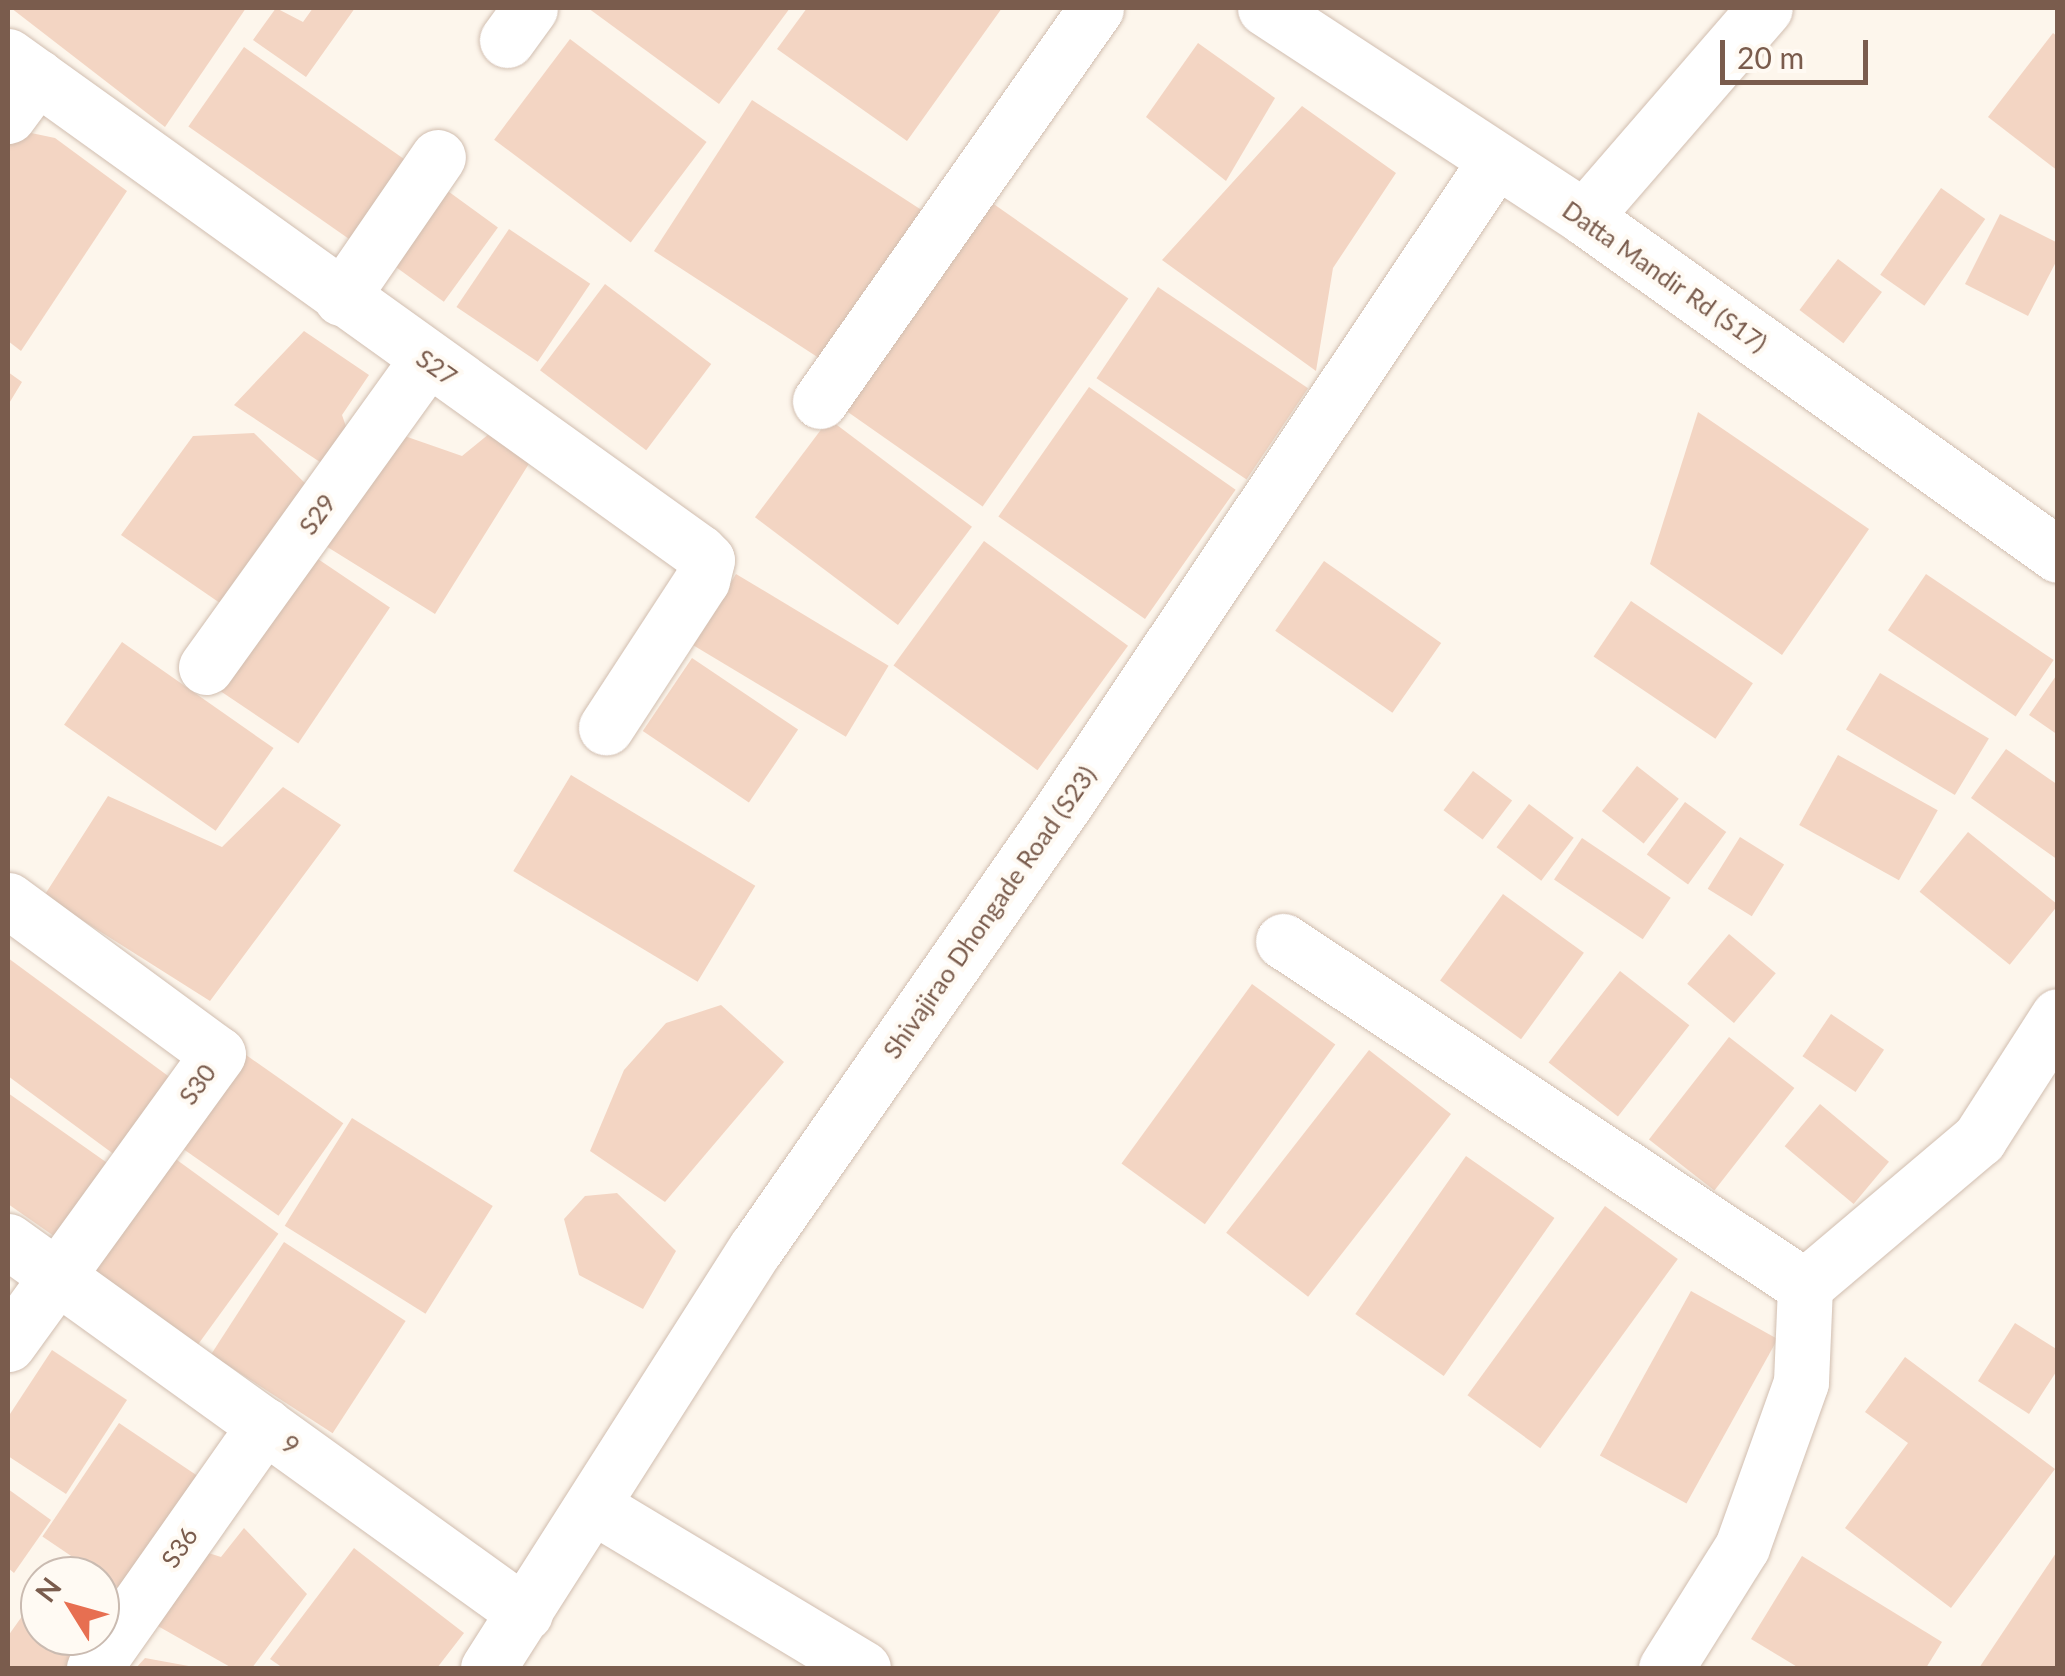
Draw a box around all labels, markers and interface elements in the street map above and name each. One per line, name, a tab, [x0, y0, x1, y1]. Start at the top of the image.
scale bar	[1725, 20, 1872, 82]
text: 20 m	[1737, 39, 1804, 75]
street label: Datta Mandir Rd (S17)	[1557, 194, 1773, 358]
street label: S27	[411, 343, 463, 391]
street label: S29	[292, 488, 342, 540]
street label: Shivajirao Dhongade Road (S23)	[876, 760, 1102, 1064]
street label: S30	[172, 1058, 222, 1110]
street label: 9	[276, 1428, 306, 1460]
street label: S36	[155, 1521, 203, 1573]
north arrow	[20, 1556, 120, 1656]
text: N	[28, 1570, 68, 1608]

